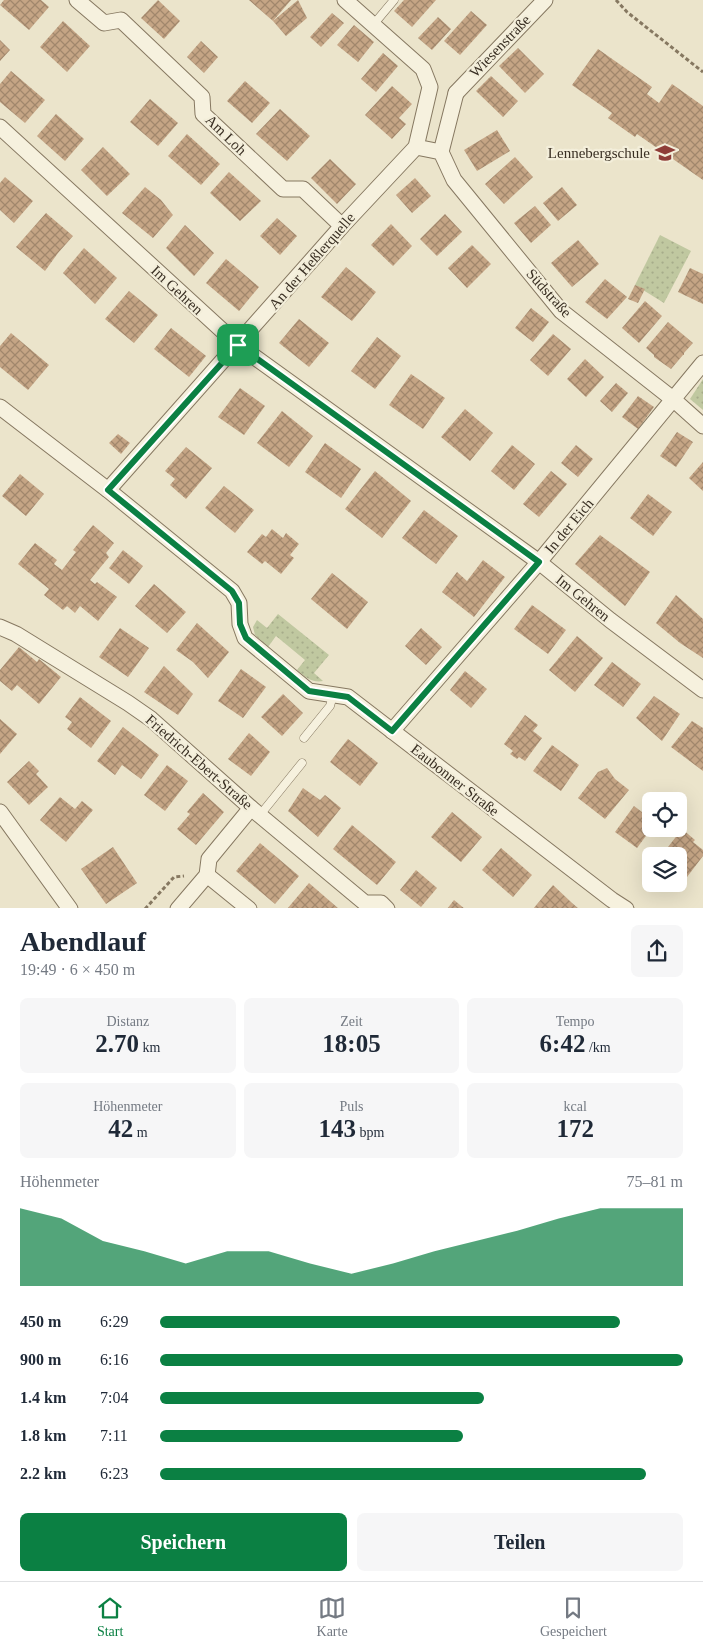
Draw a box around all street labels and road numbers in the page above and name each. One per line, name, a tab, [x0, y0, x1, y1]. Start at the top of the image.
street label: Wiesenstraße	[466, 11, 534, 80]
street label: Am Loh	[202, 112, 250, 159]
street label: An der Heßlerquelle	[266, 209, 358, 312]
street label: Im Gehren	[148, 262, 206, 318]
street label: Südstraße	[523, 266, 575, 321]
street label: In der Eich	[541, 495, 597, 557]
street label: Im Gehren	[553, 571, 614, 625]
street label: Friedrich-Ebert-Straße	[143, 711, 256, 813]
street label: Eaubonner Straße	[408, 741, 502, 819]

